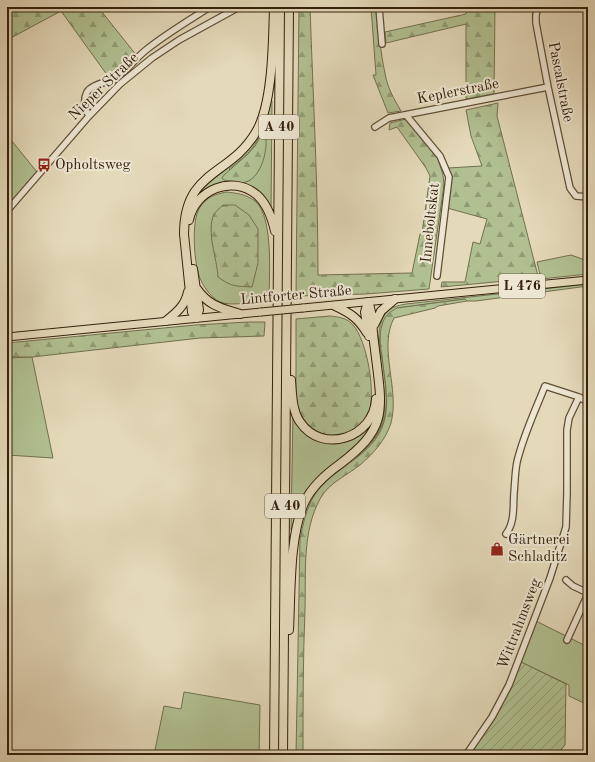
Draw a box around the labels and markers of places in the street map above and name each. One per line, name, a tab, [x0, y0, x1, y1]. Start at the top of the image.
bus stop icon: Opholtsweg	[36, 157, 52, 173]
place label: Opholtsweg	[55, 158, 131, 173]
place label: Gärtnerei Schladitz	[508, 533, 570, 565]
shop icon: Gärtnerei Schladitz	[489, 541, 505, 557]

